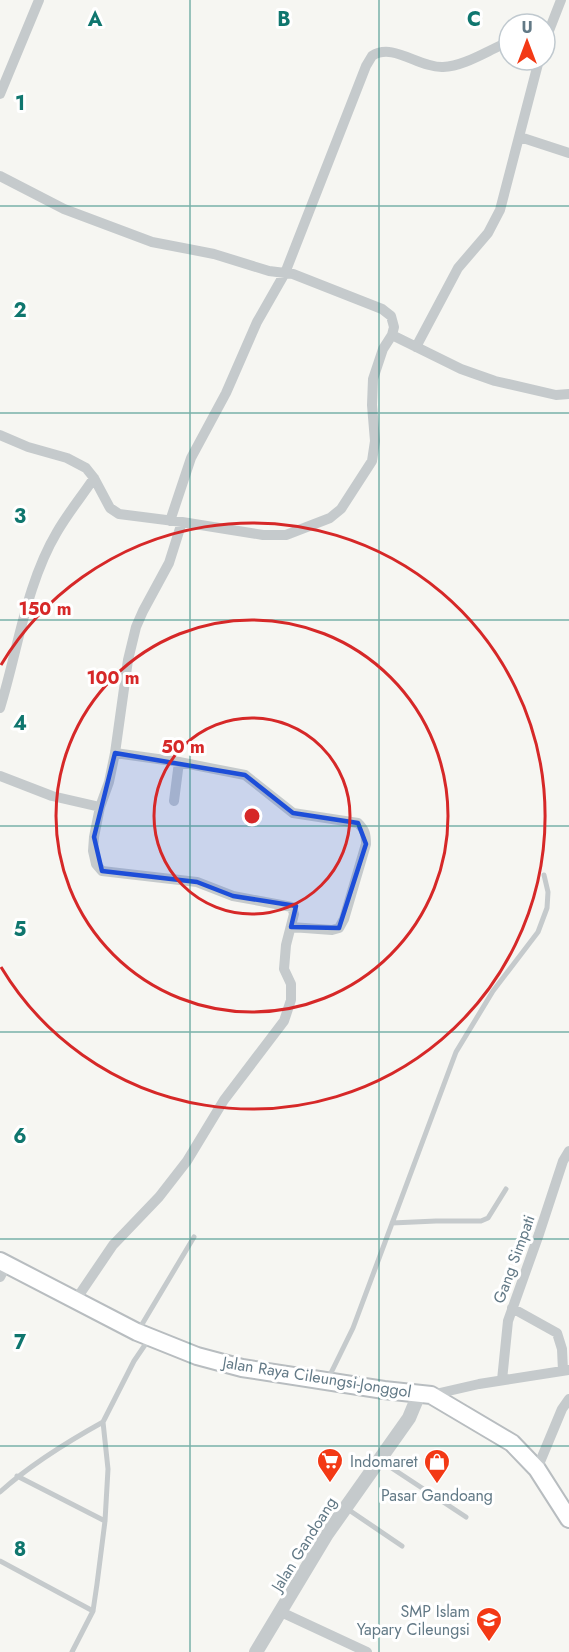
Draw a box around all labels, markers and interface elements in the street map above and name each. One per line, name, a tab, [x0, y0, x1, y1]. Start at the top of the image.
text: A	[87, 5, 103, 34]
text: B	[277, 5, 291, 34]
text: C	[467, 5, 481, 34]
north arrow	[497, 12, 557, 72]
text: U	[521, 16, 533, 39]
text: 1	[15, 89, 25, 118]
text: 2	[13, 296, 27, 325]
text: 3	[14, 502, 26, 531]
text: 150 m	[19, 596, 71, 622]
text: 100 m	[86, 665, 140, 691]
text: 4	[13, 709, 27, 738]
text: 50 m	[161, 734, 205, 760]
centre of rings	[242, 806, 262, 826]
text: 5	[14, 915, 27, 944]
text: 6	[13, 1122, 27, 1151]
street label: Gang Simpati	[487, 1212, 541, 1306]
text: 7	[14, 1328, 27, 1357]
street label: Jalan Raya Cileungsi-Jonggol	[219, 1350, 413, 1403]
supermarket icon: Indomaret	[315, 1446, 345, 1484]
shop icon: Pasar Gandoang	[422, 1447, 452, 1485]
place label: Indomaret	[350, 1450, 418, 1473]
place label: Pasar Gandoang	[381, 1484, 493, 1507]
street label: Jalan Gandoang	[265, 1492, 342, 1597]
text: 8	[14, 1535, 26, 1564]
place label: SMP Islam Yapary Cileungsi	[357, 1600, 470, 1641]
school or university icon: SMP Islam Yapary Cileungsi	[474, 1605, 504, 1643]

